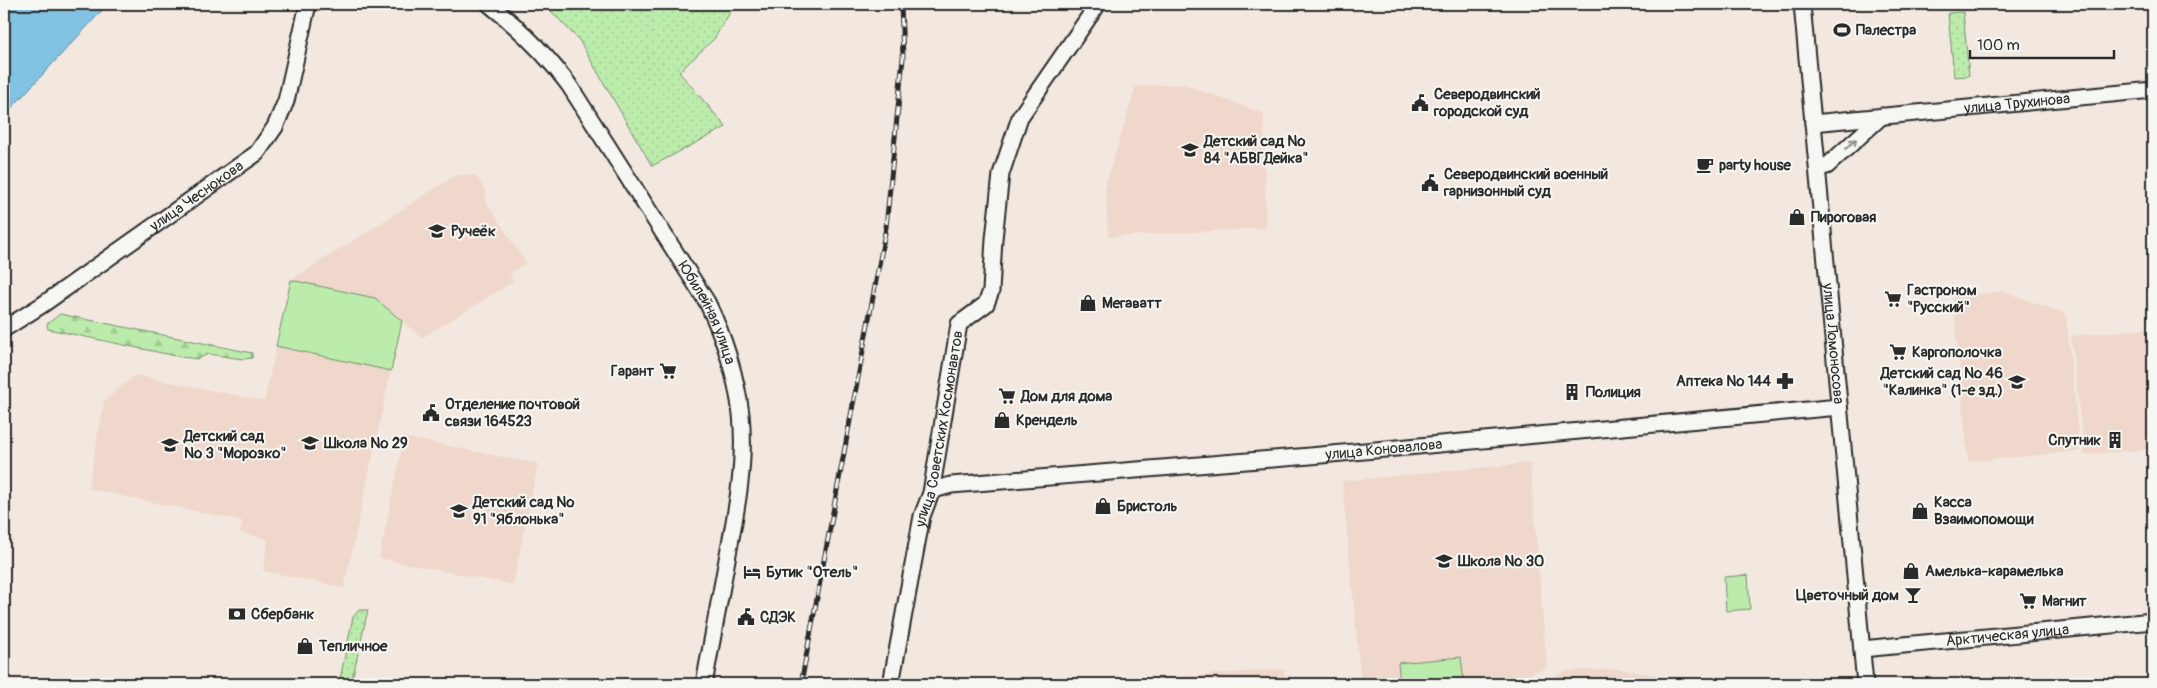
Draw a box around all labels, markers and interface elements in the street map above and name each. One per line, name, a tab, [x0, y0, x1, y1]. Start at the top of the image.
sports icon: Палестра	[1832, 20, 1852, 40]
place label: Палестра	[1856, 21, 1916, 40]
scale bar	[1970, 28, 2113, 60]
text: 100 m	[1977, 36, 2020, 55]
place label: Северодвинский городской суд	[1433, 85, 1540, 121]
street label: улица Трухинова	[1962, 89, 2071, 118]
public building icon: Северодвинский городской суд	[1410, 93, 1430, 113]
place label: Детский сад № 84 "АБВГДейка"	[1203, 132, 1308, 168]
one-way arrow	[1845, 138, 1857, 150]
school or university icon: Детский сад № 84 "АБВГДейка"	[1180, 140, 1200, 160]
cafe icon: party house	[1695, 155, 1715, 175]
place label: party house	[1719, 156, 1791, 175]
street label: улица Чеснокова	[145, 157, 247, 236]
place label: Северодвинский военный гарнизонный суд	[1443, 165, 1608, 201]
public building icon: Северодвинский военный гарнизонный суд	[1420, 173, 1440, 193]
shop icon: Пироговая	[1787, 207, 1807, 227]
place label: Пироговая	[1811, 208, 1876, 227]
school or university icon: Ручеёк	[427, 221, 447, 241]
place label: Ручеёк	[451, 222, 496, 241]
street label: Юбилейная улица	[673, 258, 739, 367]
street label: улица Ломоносова	[1818, 281, 1848, 405]
place label: Гастроном "Русский"	[1907, 281, 1977, 317]
supermarket icon: Гастроном "Русский"	[1883, 289, 1903, 309]
shop icon: Мегаватт	[1078, 293, 1098, 313]
place label: Мегаватт	[1102, 294, 1162, 313]
street label: улица Советских Космонавтов	[911, 329, 968, 530]
supermarket icon: Каргополочка	[1888, 342, 1908, 362]
place label: Каргополочка	[1912, 343, 2002, 362]
supermarket icon: Гарант	[658, 361, 678, 381]
place label: Гарант	[611, 362, 654, 381]
place label: Детский сад № 46 "Калинка" (1-е зд.)	[1880, 364, 2003, 400]
pharmacy icon: Аптека № 144	[1775, 371, 1795, 391]
place label: Аптека № 144	[1676, 372, 1771, 391]
school or university icon: Детский сад № 46 "Калинка" (1-е зд.)	[2007, 372, 2027, 392]
building icon: Полиция	[1562, 382, 1582, 402]
place label: Полиция	[1586, 383, 1641, 402]
supermarket icon: Дом для дома	[997, 386, 1017, 406]
place label: Дом для дома	[1020, 387, 1112, 406]
place label: Отделение почтовой связи 164523	[444, 395, 580, 431]
public building icon: Отделение почтовой связи 164523	[421, 403, 441, 423]
shop icon: Крендель	[992, 410, 1012, 430]
place label: Крендель	[1016, 411, 1078, 430]
place label: Детский сад № 3 "Морозко"	[183, 427, 286, 463]
building icon: Спутник	[2105, 430, 2125, 450]
place label: Спутник	[2048, 431, 2101, 450]
school or university icon: Школа № 29	[300, 433, 320, 453]
place label: Школа № 29	[323, 434, 408, 453]
school or university icon: Детский сад № 3 "Морозко"	[160, 435, 180, 455]
street label: улица Коновалова	[1323, 435, 1443, 465]
place label: Детский сад № 91 "Яблонька"	[472, 493, 575, 529]
place label: Касса Взаимопомощи	[1934, 493, 2034, 529]
shop icon: Бристоль	[1093, 496, 1113, 516]
place label: Бристоль	[1117, 497, 1178, 516]
school or university icon: Детский сад № 91 "Яблонька"	[449, 501, 469, 521]
shop icon: Касса Взаимопомощи	[1910, 501, 1930, 521]
school or university icon: Школа № 30	[1434, 551, 1454, 571]
place label: Школа № 30	[1457, 552, 1544, 571]
shop icon: Амелька-карамелька	[1901, 561, 1921, 581]
hotel icon: Бутик "Отель"	[742, 562, 762, 582]
place label: Амелька-карамелька	[1925, 562, 2063, 581]
place label: Бутик "Отель"	[766, 563, 858, 582]
bar icon: Цветочный дом	[1903, 585, 1923, 605]
place label: Цветочный дом	[1796, 586, 1899, 605]
supermarket icon: Магнит	[2018, 591, 2038, 611]
place label: Магнит	[2042, 592, 2087, 611]
bank icon: Сбербанк	[227, 604, 247, 624]
place label: Сбербанк	[251, 605, 314, 624]
public building icon: СДЭК	[736, 607, 756, 627]
place label: СДЭК	[760, 608, 796, 627]
street label: Арктическая улица	[1945, 620, 2070, 651]
shop icon: Тепличное	[295, 636, 315, 656]
place label: Тепличное	[318, 637, 388, 656]

